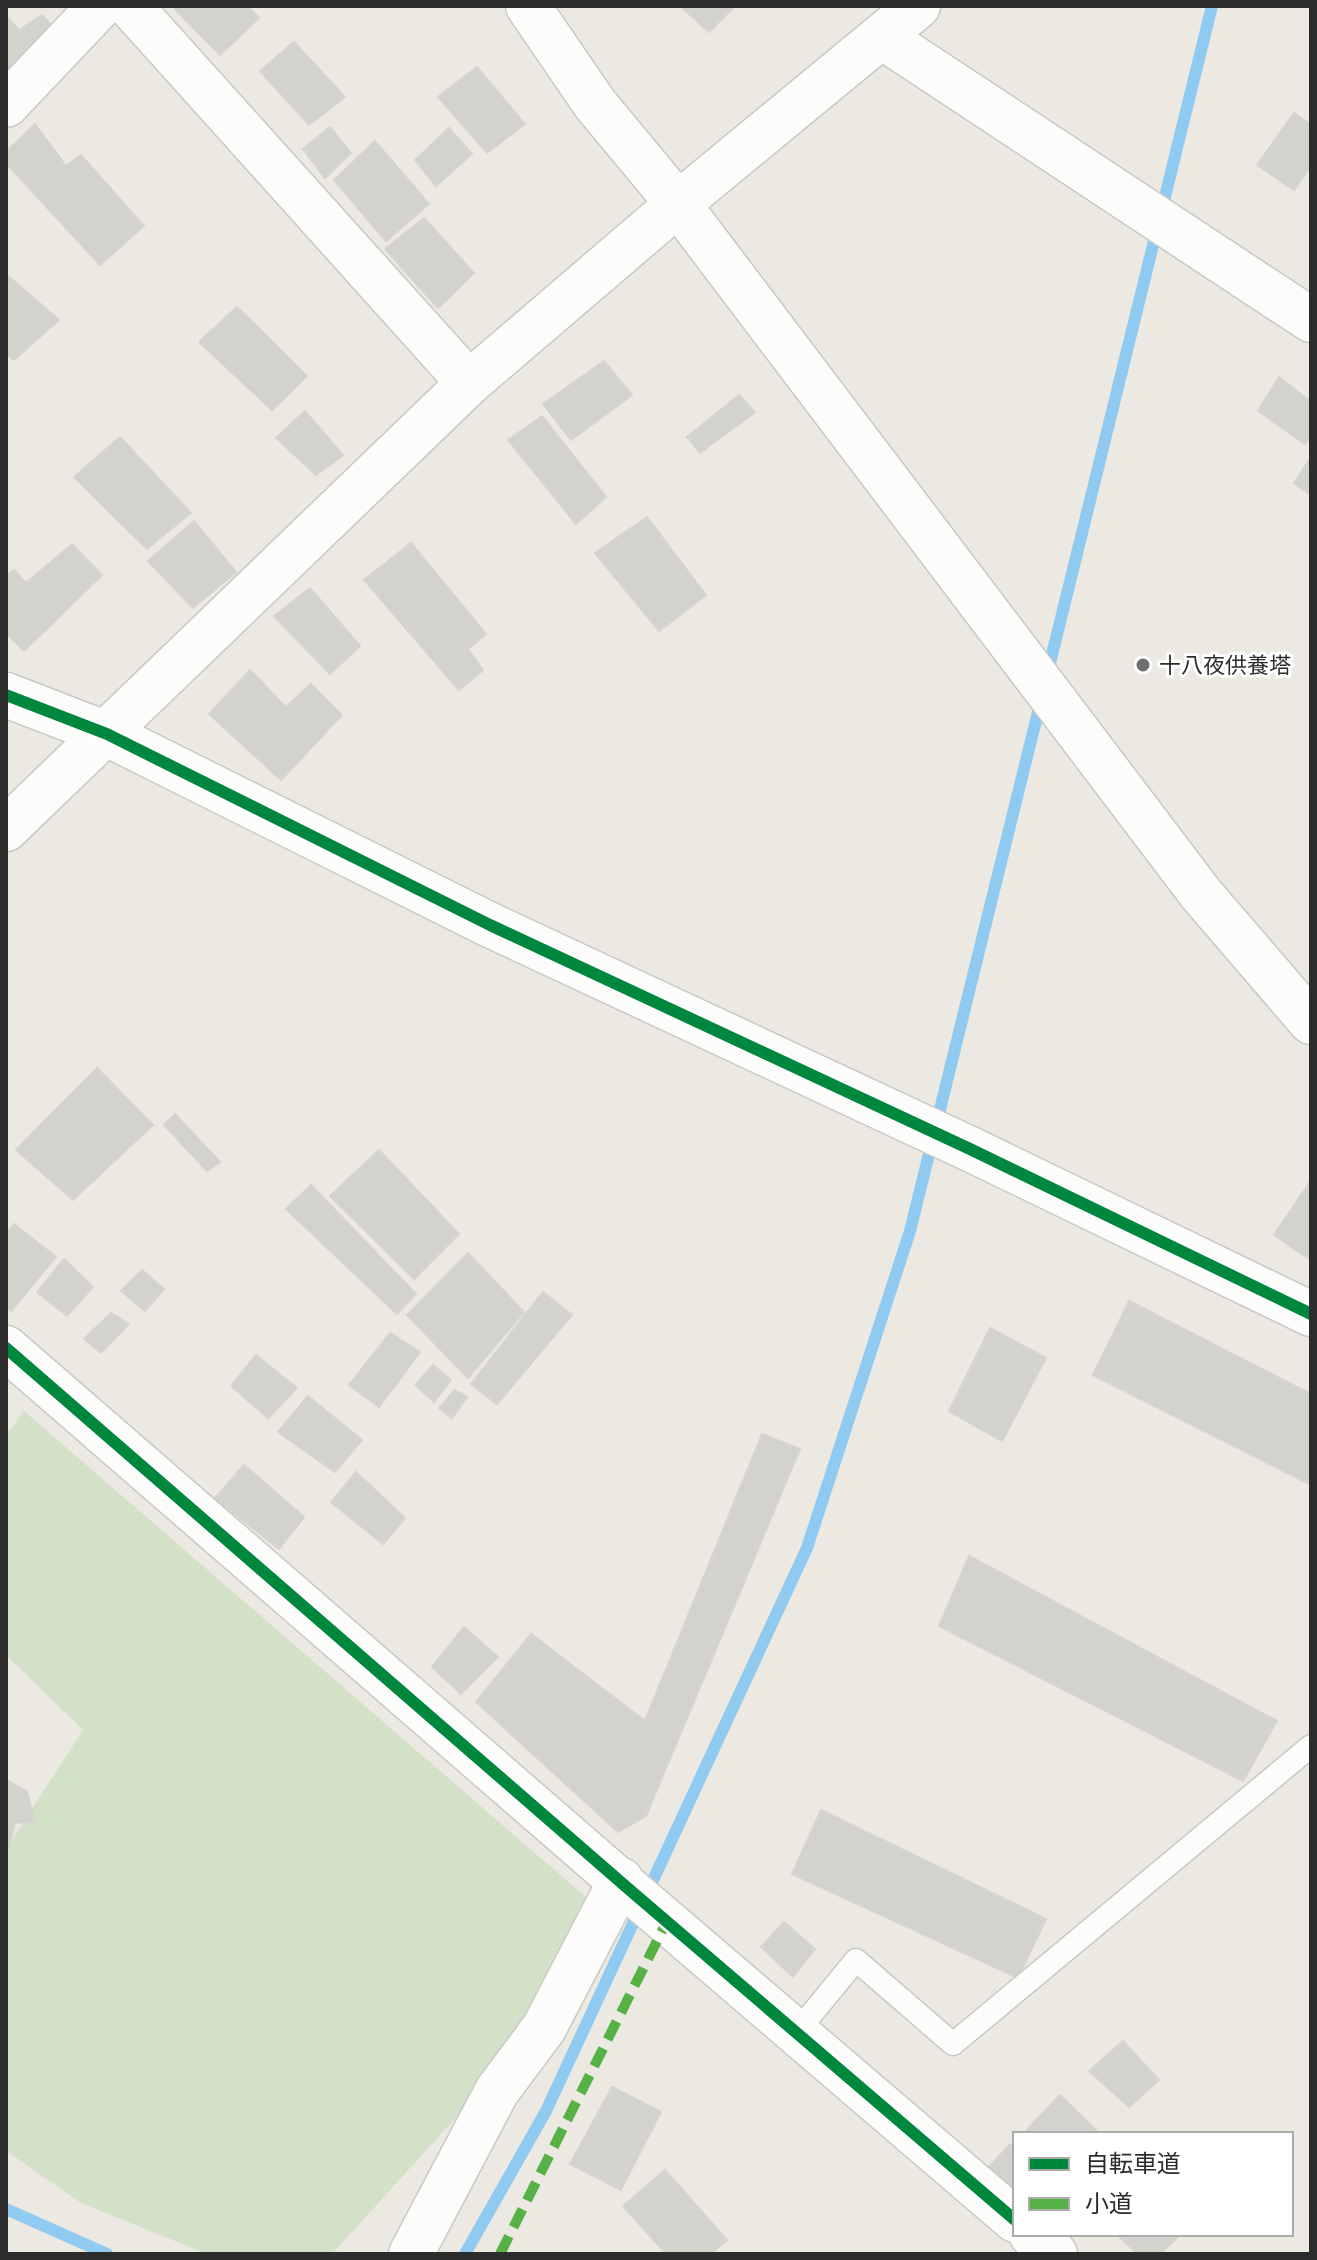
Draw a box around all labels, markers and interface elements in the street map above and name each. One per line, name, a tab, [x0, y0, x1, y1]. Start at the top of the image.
place label: 十八夜供養塔	[1159, 652, 1291, 677]
marker: 十八夜供養塔	[1134, 656, 1152, 674]
legend	[1013, 2132, 1293, 2236]
text: 自転車道	[1085, 2150, 1181, 2177]
text: 小道	[1085, 2190, 1133, 2217]

